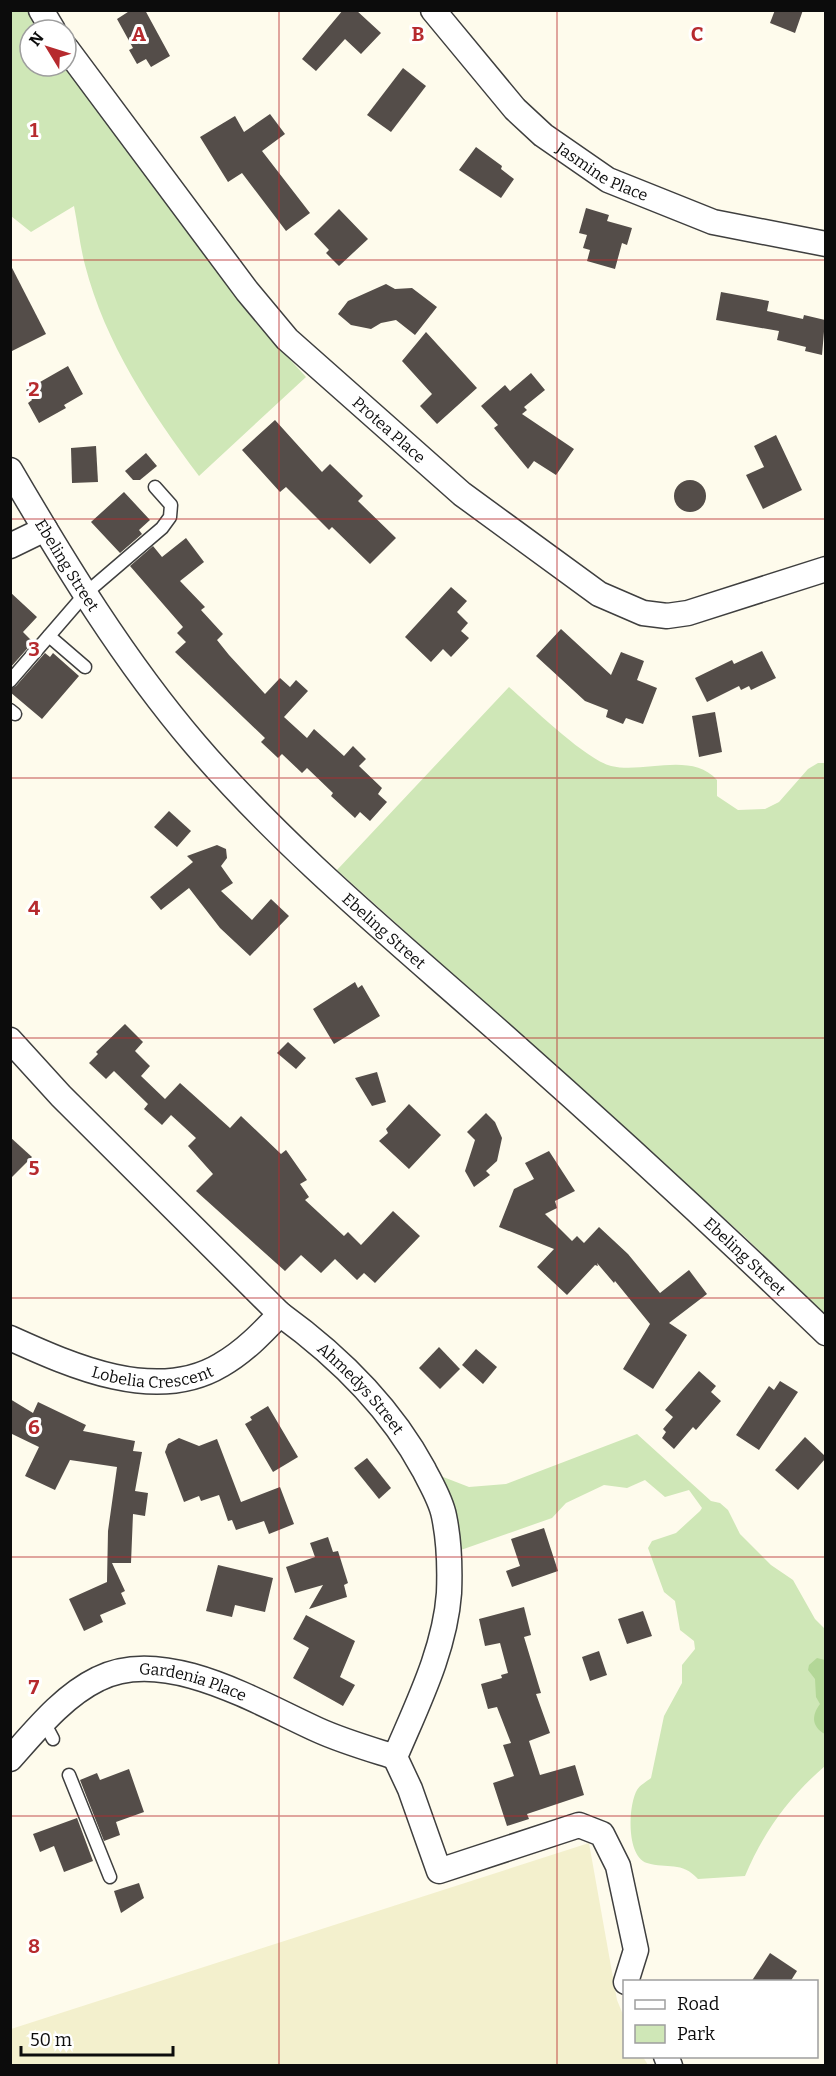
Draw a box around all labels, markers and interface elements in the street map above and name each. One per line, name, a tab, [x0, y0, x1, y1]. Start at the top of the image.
north arrow	[18, 18, 78, 78]
text: A	[132, 22, 147, 46]
text: B	[412, 22, 425, 46]
text: C	[691, 22, 703, 46]
text: N	[25, 28, 48, 50]
text: 1	[30, 118, 39, 142]
street label: Jasmine Place	[552, 137, 651, 205]
text: 2	[28, 377, 40, 401]
street label: Protea Place	[349, 392, 429, 467]
street label: Ebeling Street	[32, 515, 103, 615]
text: 3	[28, 637, 40, 661]
street label: Ebeling Street	[339, 889, 430, 973]
text: 4	[28, 896, 40, 920]
text: 5	[29, 1156, 40, 1180]
street label: Ebeling Street	[700, 1213, 790, 1299]
street label: Ahmedys Street	[314, 1338, 408, 1438]
street label: Lobelia Crescent	[90, 1361, 216, 1391]
text: 6	[28, 1415, 40, 1439]
street label: Gardenia Place	[139, 1659, 250, 1705]
text: 7	[29, 1675, 40, 1699]
text: 8	[28, 1934, 40, 1958]
legend	[623, 1980, 818, 2058]
text: Road	[677, 1993, 720, 2015]
scale bar	[21, 2019, 172, 2057]
text: Park	[677, 2023, 716, 2045]
text: 50 m	[30, 2029, 72, 2051]

